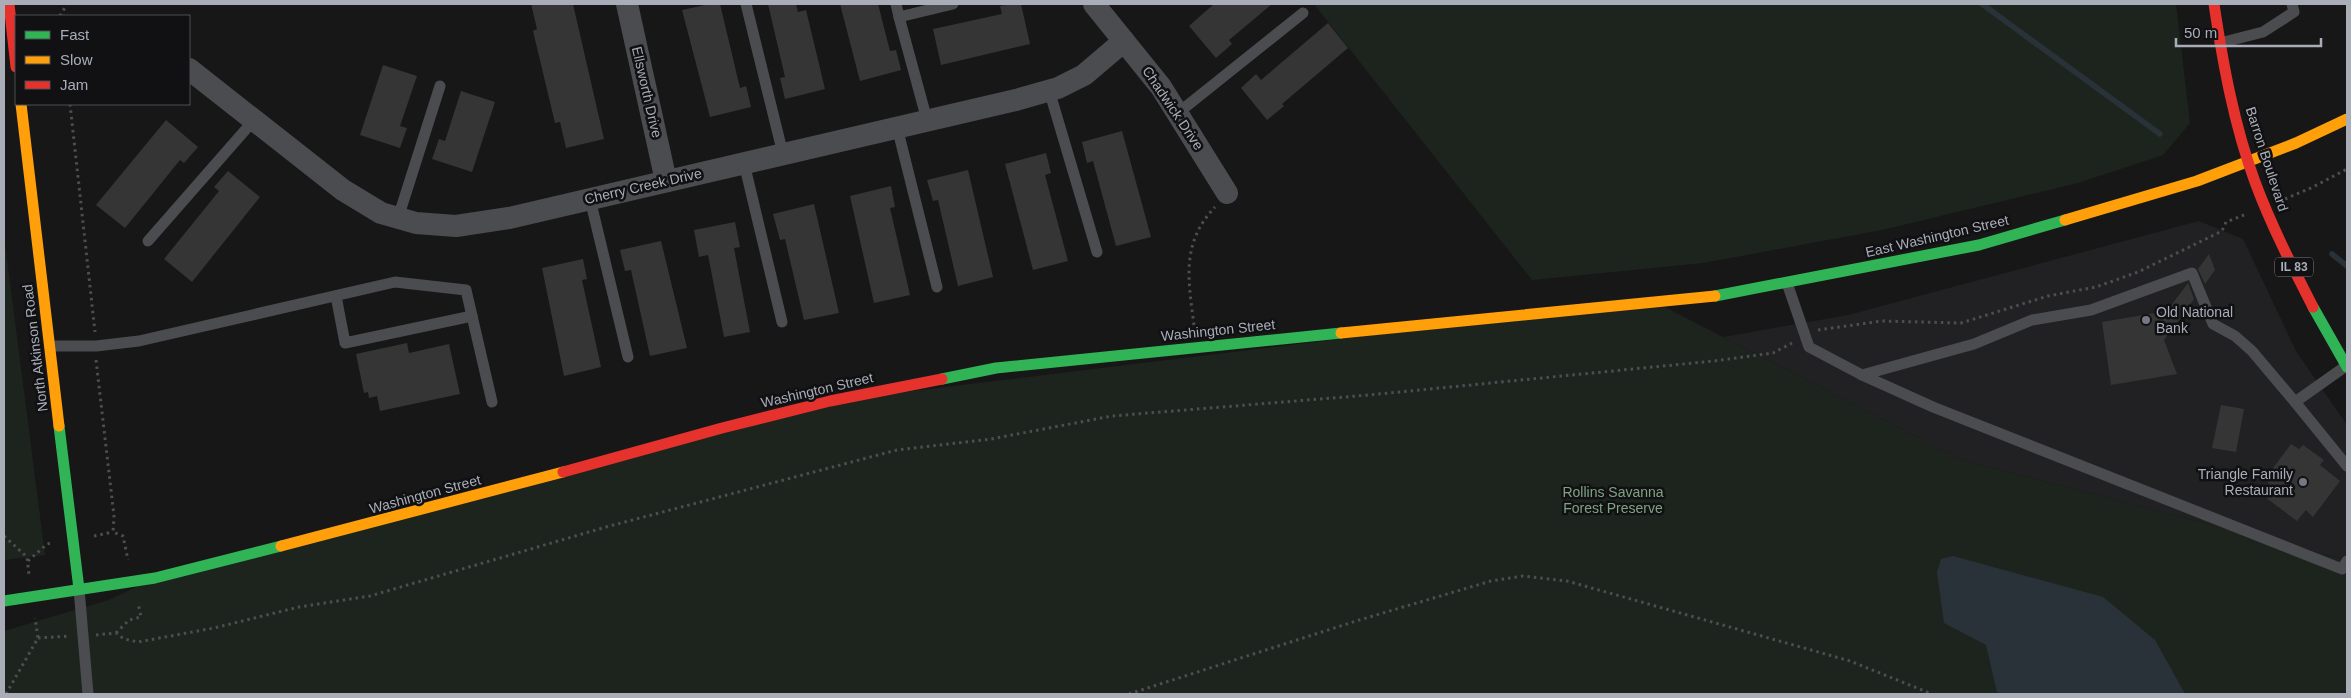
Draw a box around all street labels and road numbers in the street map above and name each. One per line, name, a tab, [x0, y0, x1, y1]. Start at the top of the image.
street label: Ellsworth Drive	[629, 45, 665, 139]
street label: Chadwick Drive	[1139, 63, 1207, 153]
street label: Barron Boulevard	[2243, 105, 2291, 213]
street label: Cherry Creek Drive	[583, 165, 703, 207]
street label: East Washington Street	[1864, 212, 2010, 260]
road number: IL 83	[2275, 258, 2313, 276]
street label: North Atkinson Road	[19, 283, 51, 413]
street label: Washington Street	[1160, 316, 1276, 344]
street label: Washington Street	[759, 369, 875, 411]
street label: Washington Street	[368, 471, 483, 517]

